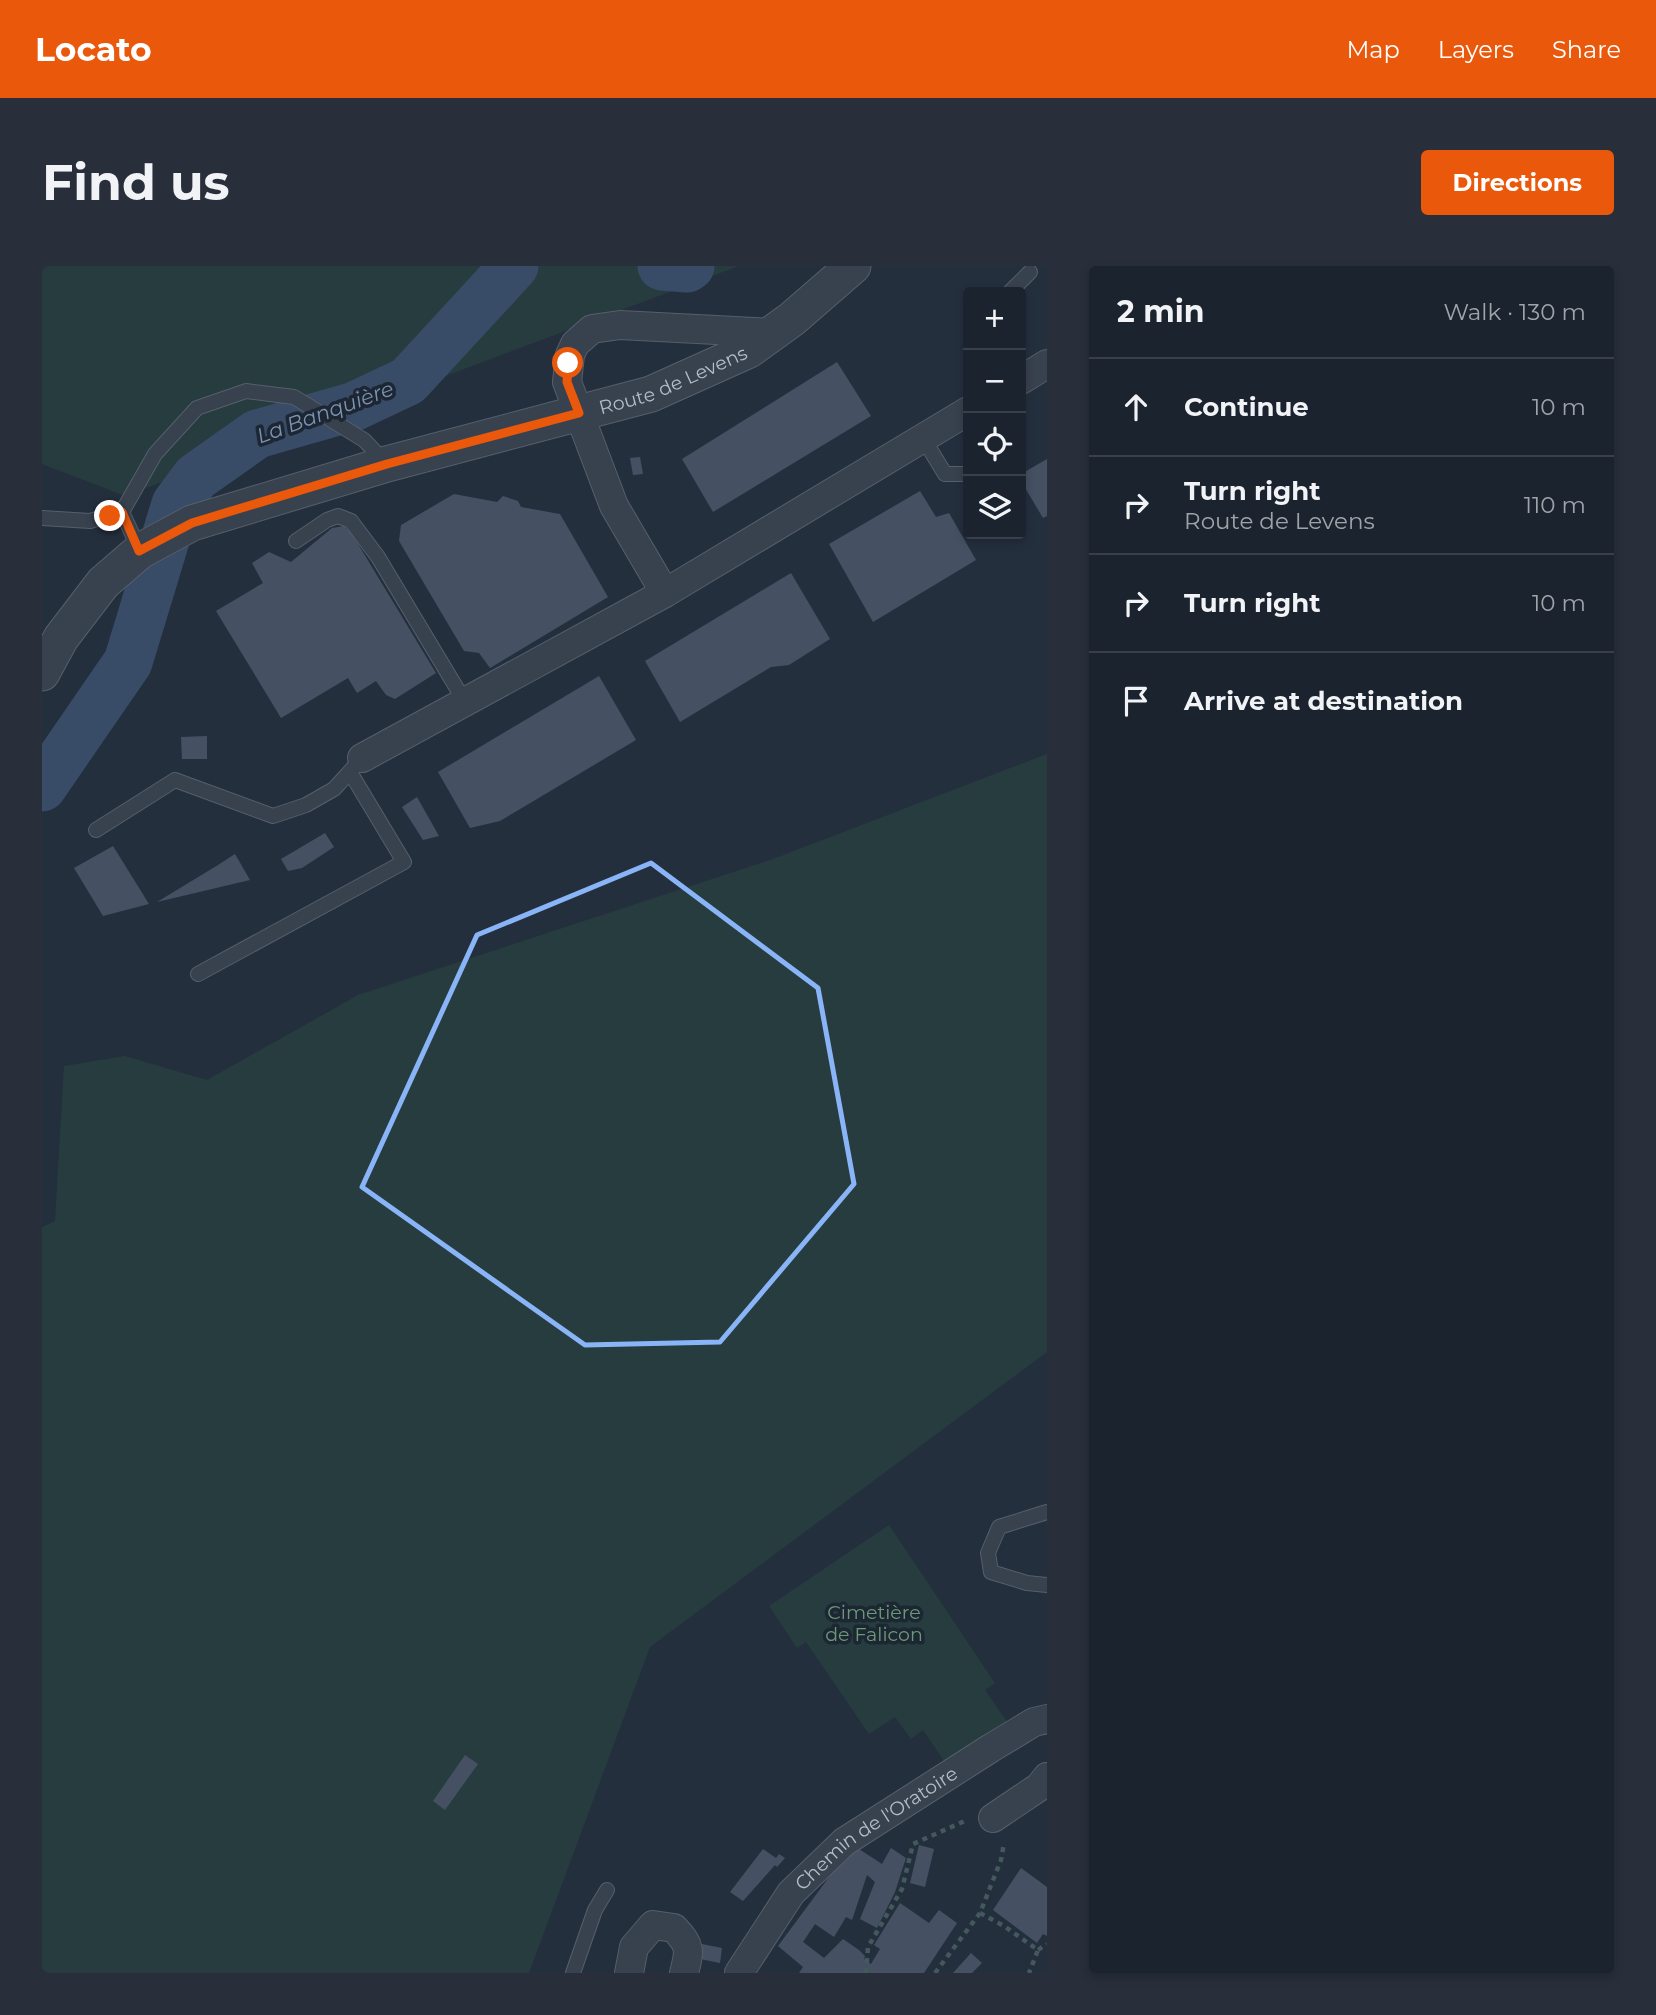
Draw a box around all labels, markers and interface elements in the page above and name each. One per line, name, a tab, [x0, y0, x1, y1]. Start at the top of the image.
text: Locato	[35, 29, 152, 69]
text: Map	[1346, 35, 1400, 64]
text: Layers	[1438, 35, 1514, 64]
text: Share	[1552, 35, 1621, 64]
button: Directions	[1421, 150, 1614, 215]
text: Find us	[42, 153, 230, 212]
map controls	[963, 287, 1026, 539]
button: +	[963, 287, 1026, 350]
text: 2 min	[1117, 293, 1204, 330]
text: Walk · 130 m	[1443, 298, 1586, 326]
street label: Route de Levens	[596, 341, 751, 419]
route start	[552, 347, 583, 378]
button: −	[963, 350, 1026, 413]
water label: La Banquière	[253, 376, 397, 448]
icon: ahead	[1117, 388, 1155, 426]
text: Continue	[1184, 391, 1309, 423]
text: 10 m	[1532, 393, 1586, 421]
button: locate	[963, 413, 1026, 476]
text: Turn right	[1184, 475, 1320, 507]
button: layers	[963, 476, 1026, 539]
icon: right	[1117, 486, 1155, 524]
text: 110 m	[1524, 491, 1586, 519]
route end	[94, 500, 125, 531]
text: Route de Levens	[1184, 507, 1375, 535]
icon: right	[1117, 584, 1155, 622]
text: Turn right	[1184, 587, 1320, 619]
text: 10 m	[1532, 589, 1586, 617]
icon: arrive	[1117, 682, 1155, 720]
text: Arrive at destination	[1184, 685, 1463, 717]
park label: Cimetière de Falicon	[825, 1601, 923, 1646]
street label: Chemin de l'Oratoire	[790, 1761, 962, 1895]

